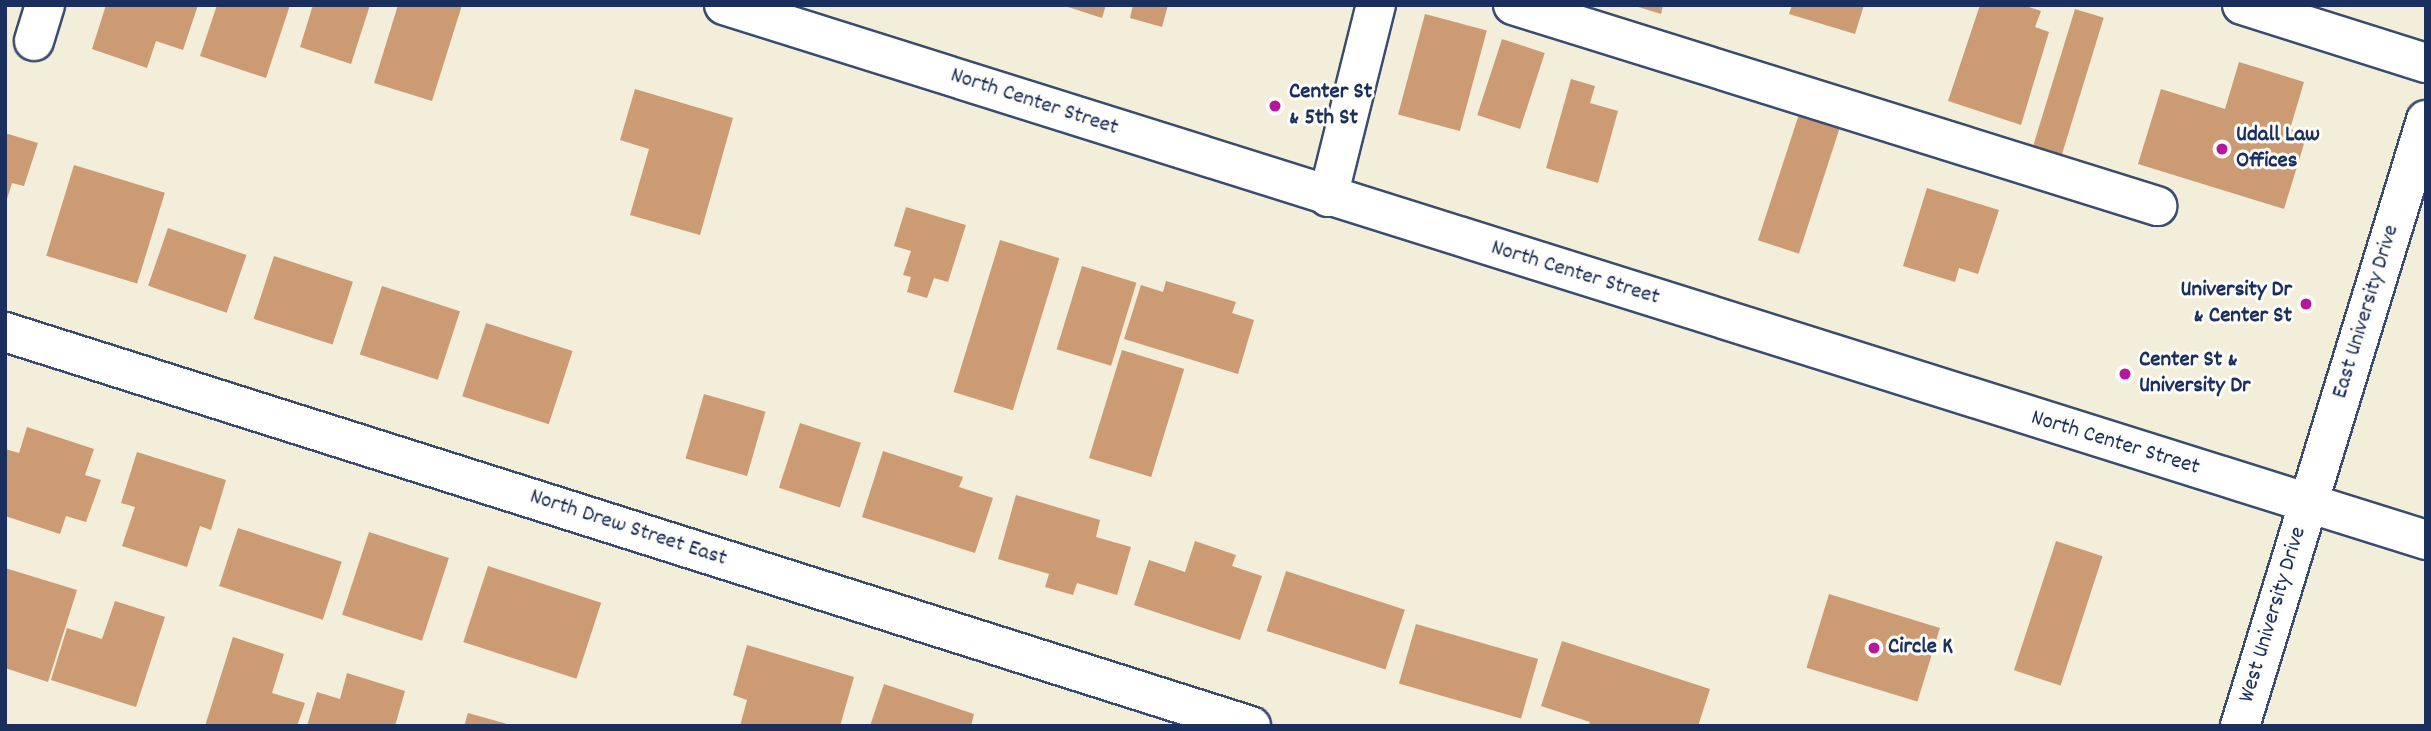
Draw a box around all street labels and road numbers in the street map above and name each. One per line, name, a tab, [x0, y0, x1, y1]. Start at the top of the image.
street label: North Center Street	[947, 63, 1121, 143]
street label: East University Drive	[2327, 222, 2407, 402]
street label: North Center Street	[1487, 235, 1663, 313]
street label: North Center Street	[2027, 405, 2203, 483]
street label: North Drew Street East	[526, 484, 730, 574]
street label: West University Drive	[2234, 524, 2314, 706]

